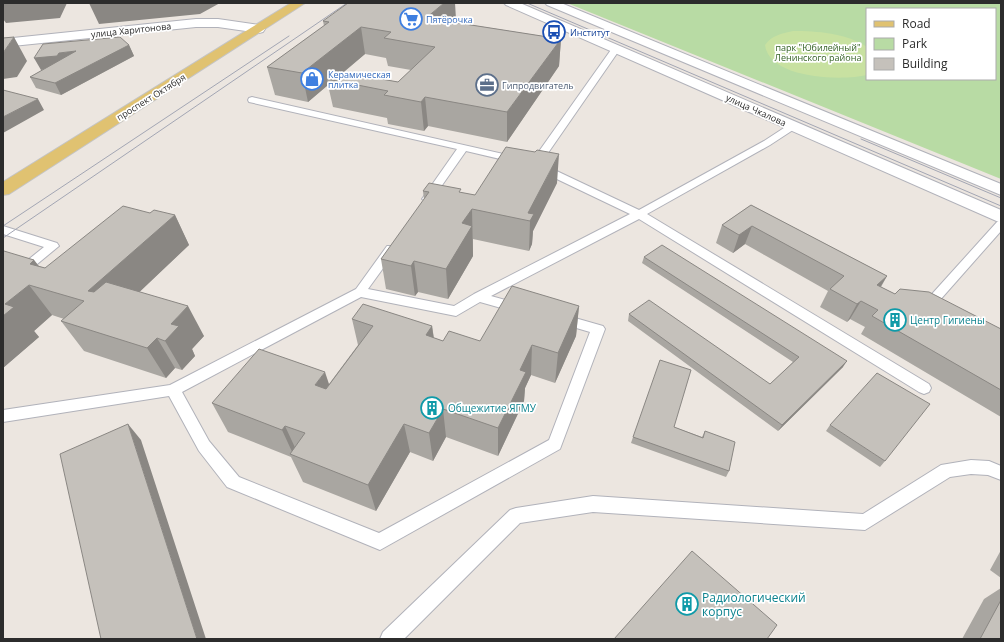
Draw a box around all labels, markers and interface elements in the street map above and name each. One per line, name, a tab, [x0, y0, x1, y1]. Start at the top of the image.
supermarket icon: Пятёрочка	[398, 6, 424, 32]
legend	[866, 8, 996, 80]
place label: Пятёрочка	[426, 13, 473, 26]
text: Road	[902, 15, 931, 32]
street label: улица Харитонова	[90, 19, 172, 41]
bus stop icon: Институт	[541, 19, 567, 45]
place label: Институт	[570, 26, 611, 39]
text: Park	[902, 35, 928, 52]
park label: парк "Юбилейный" Ленинского района	[775, 41, 861, 64]
text: Building	[902, 55, 948, 72]
shop icon: Керамическая плитка	[299, 66, 325, 92]
place label: Керамическая плитка	[328, 68, 391, 91]
street label: проспект Октября	[114, 70, 188, 124]
office icon: Гипродвигатель	[474, 72, 500, 98]
place label: Гипродвигатель	[502, 79, 574, 92]
street label: улица Чкалова	[724, 91, 788, 129]
building icon: Центр Гигиены	[882, 307, 908, 333]
place label: Центр Гигиены	[910, 313, 985, 327]
building icon: Общежитие ЯГМУ	[419, 395, 445, 421]
place label: Общежитие ЯГМУ	[448, 401, 537, 415]
place label: Радиологический корпус	[702, 589, 806, 620]
building icon: Радиологический корпус	[674, 591, 700, 617]

